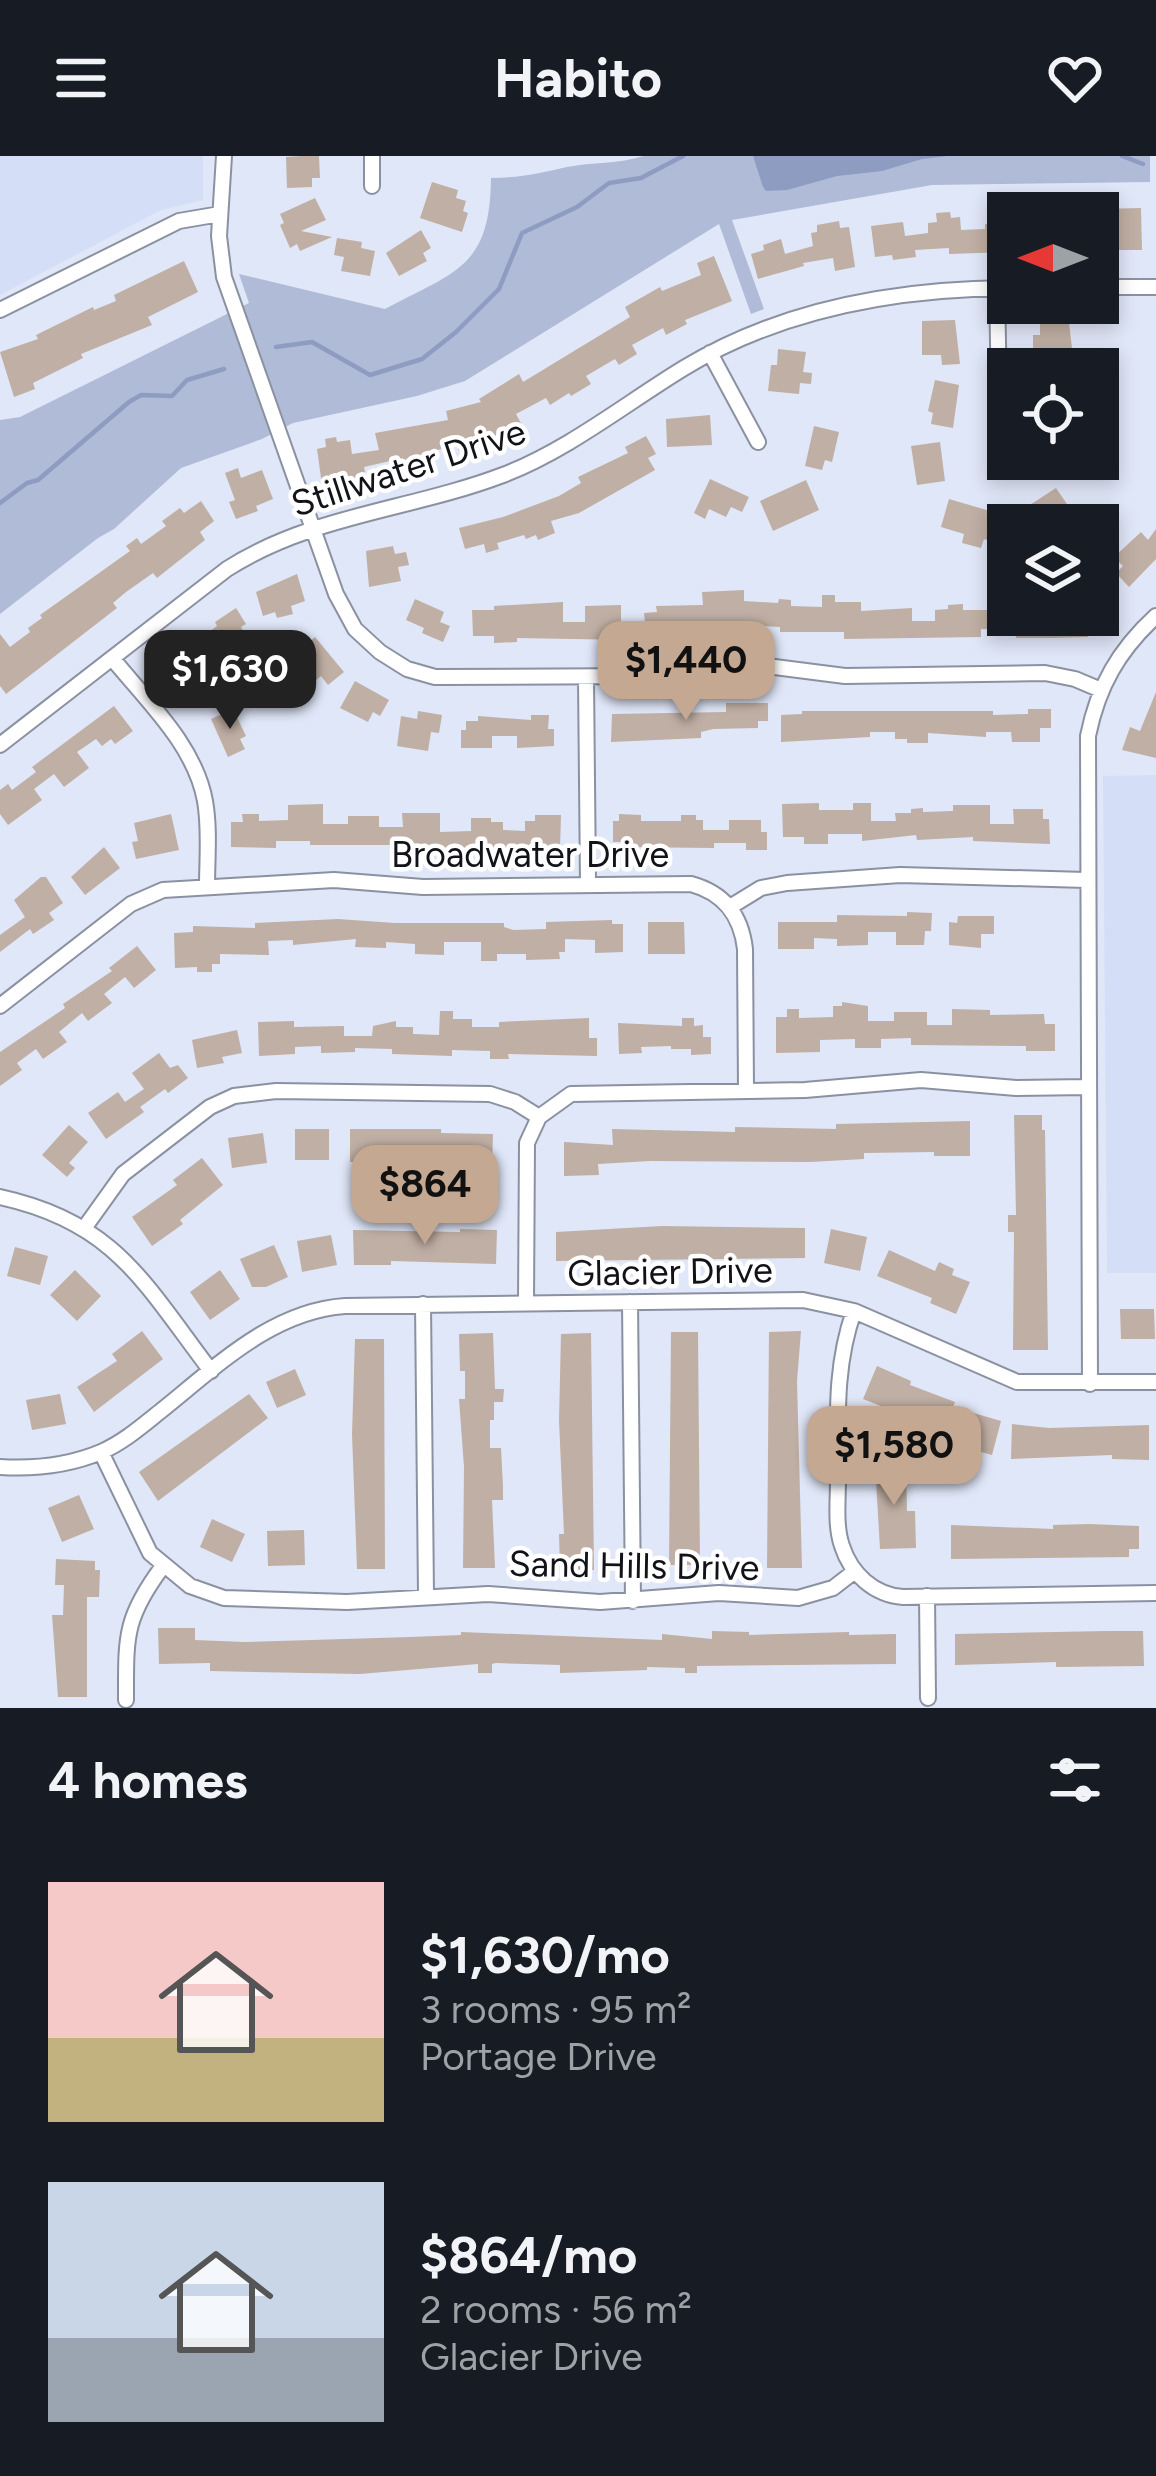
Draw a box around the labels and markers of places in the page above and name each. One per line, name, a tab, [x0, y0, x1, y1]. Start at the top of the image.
pin: $1,440	[588, 621, 784, 723]
pin: $1,630	[132, 630, 328, 732]
pin: $864	[354, 1145, 496, 1247]
pin: $1,580	[796, 1406, 992, 1508]

